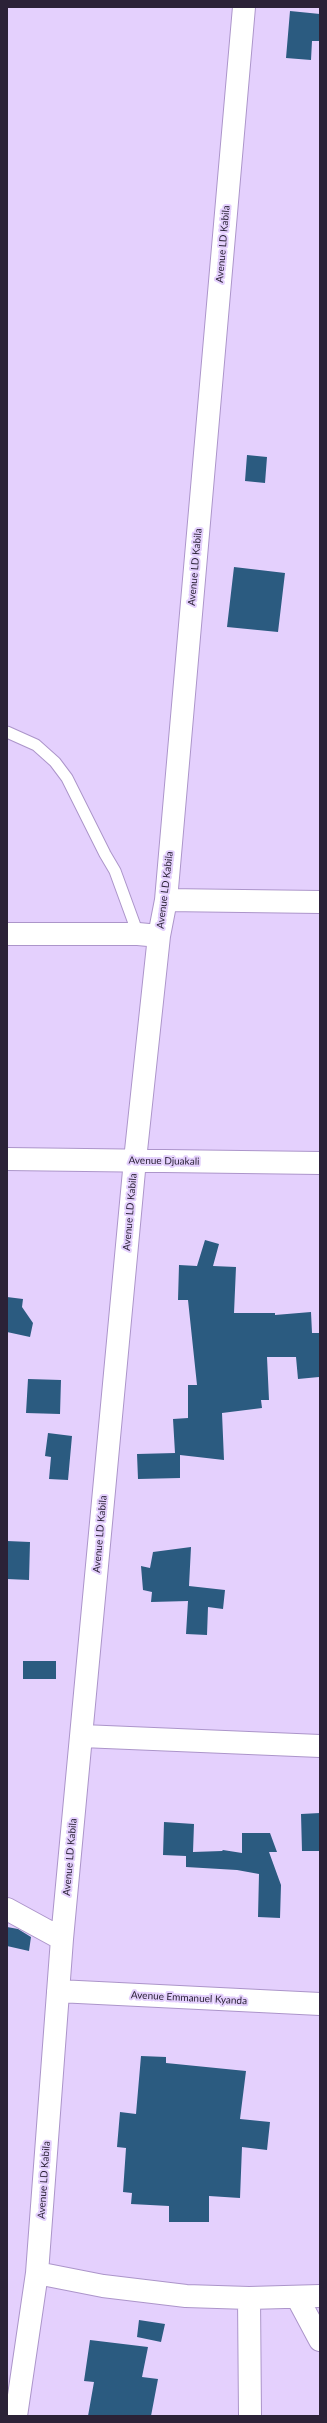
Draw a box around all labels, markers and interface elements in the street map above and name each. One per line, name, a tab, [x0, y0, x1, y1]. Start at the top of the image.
street label: Avenue LD Kabila	[214, 205, 232, 283]
street label: Avenue LD Kabila	[186, 528, 204, 606]
street label: Avenue LD Kabila	[154, 851, 176, 929]
street label: Avenue Djuakali	[128, 1154, 200, 1168]
street label: Avenue LD Kabila	[121, 1173, 139, 1251]
street label: Avenue LD Kabila	[91, 1495, 109, 1573]
street label: Avenue LD Kabila	[61, 1818, 79, 1896]
street label: Avenue Emmanuel Kyanda	[131, 1989, 247, 2007]
street label: Avenue LD Kabila	[35, 2141, 53, 2219]

